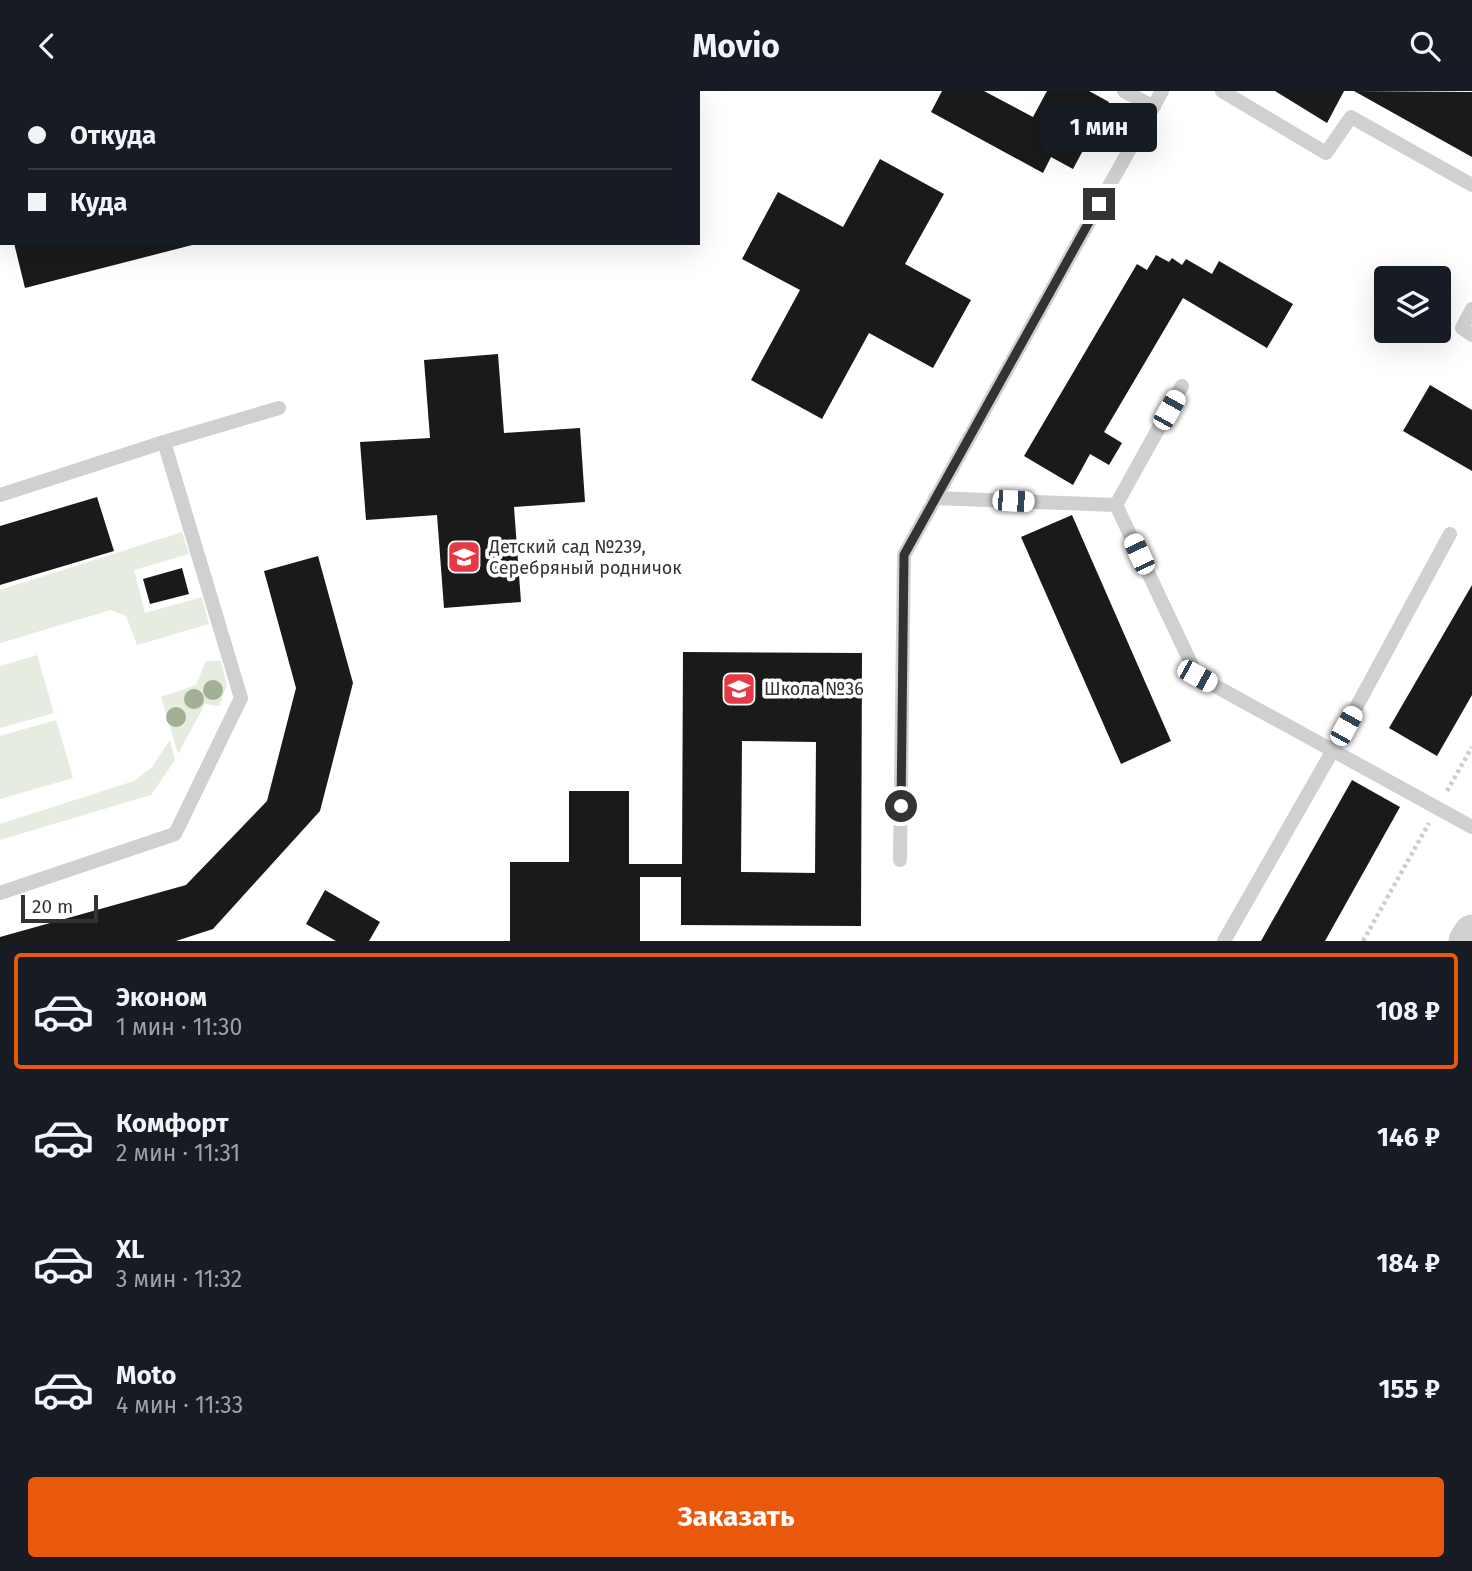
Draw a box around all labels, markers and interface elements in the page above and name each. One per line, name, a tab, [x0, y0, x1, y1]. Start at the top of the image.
icon: back	[28, 27, 66, 65]
text: Movio	[692, 27, 780, 65]
icon: search	[1406, 27, 1444, 65]
callout: 1 мин	[1041, 102, 1157, 151]
text: 1 мин	[1070, 113, 1128, 141]
text: Откуда	[70, 120, 156, 151]
text: Куда	[70, 187, 128, 218]
route end	[1083, 188, 1115, 220]
map controls	[1374, 266, 1451, 343]
button: layers	[1374, 266, 1451, 343]
car	[1150, 387, 1189, 433]
car	[992, 489, 1035, 513]
car	[1121, 531, 1158, 577]
place label: Детский сад №239, Серебряный родничок	[488, 536, 682, 579]
school or university icon: Детский сад №239, Серебряный родничок	[445, 538, 483, 576]
car	[1174, 657, 1221, 695]
school or university icon: Школа №36	[720, 670, 758, 708]
place label: Школа №36	[764, 678, 864, 700]
car	[1327, 703, 1366, 749]
route start	[885, 790, 917, 822]
scale bar	[21, 892, 98, 924]
text: 20 m	[32, 895, 73, 918]
icon: car	[32, 980, 95, 1043]
text: Эконом	[116, 982, 207, 1013]
text: 108 ₽	[1376, 996, 1440, 1027]
text: 1 мин · 11:30	[116, 1013, 242, 1041]
icon: car	[32, 1106, 95, 1169]
text: Комфорт	[116, 1108, 229, 1139]
text: 146 ₽	[1377, 1122, 1440, 1153]
text: 2 мин · 11:31	[116, 1139, 240, 1167]
icon: car	[32, 1232, 95, 1295]
text: XL	[116, 1234, 144, 1265]
text: 184 ₽	[1377, 1248, 1440, 1279]
text: 3 мин · 11:32	[116, 1265, 242, 1293]
icon: car	[32, 1358, 95, 1421]
text: Moto	[116, 1360, 176, 1391]
text: 155 ₽	[1379, 1374, 1440, 1405]
text: 4 мин · 11:33	[116, 1391, 243, 1419]
button: Заказать	[28, 1477, 1444, 1557]

